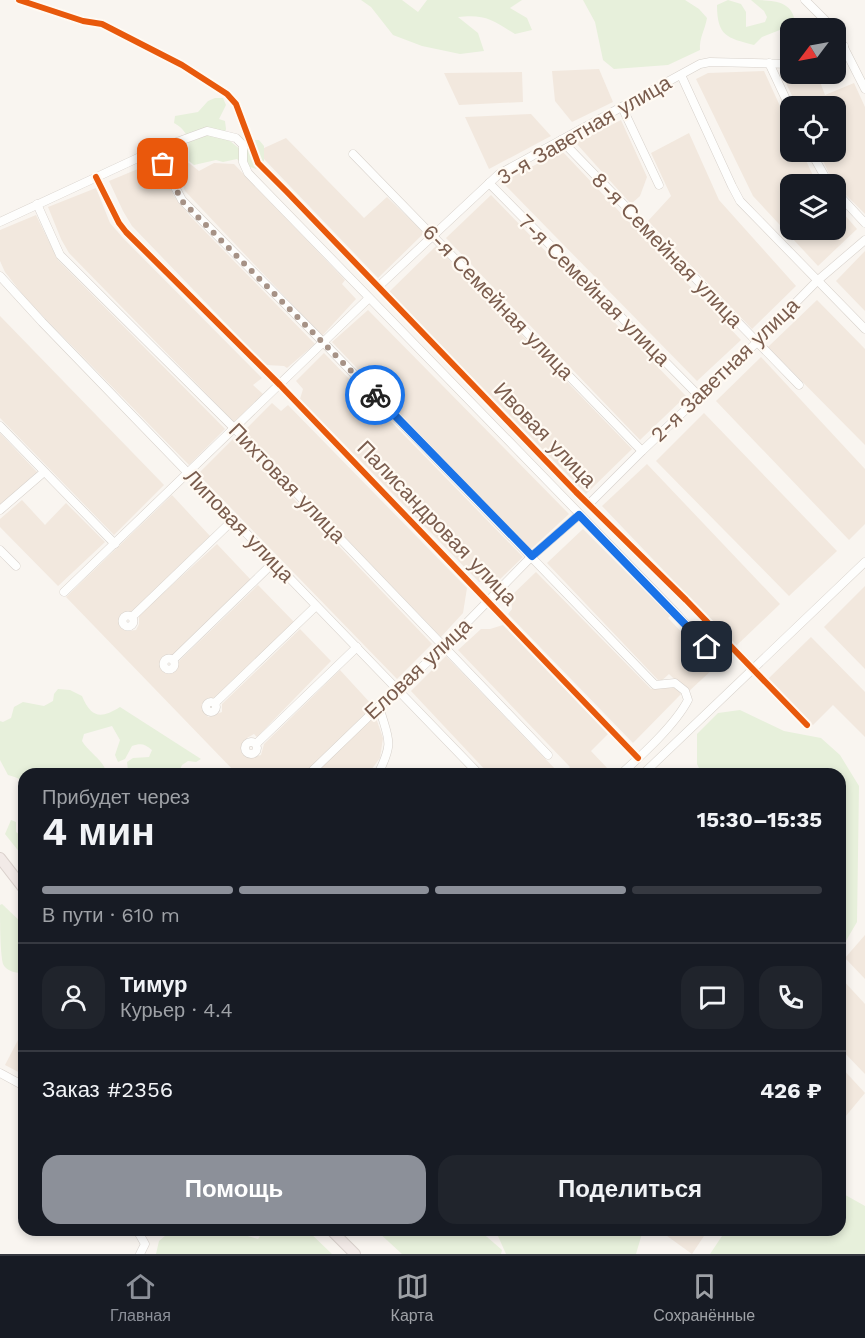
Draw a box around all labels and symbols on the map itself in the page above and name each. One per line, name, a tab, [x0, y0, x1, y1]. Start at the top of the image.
north arrow	[780, 18, 846, 84]
street label: 3-я Заветная улица	[492, 69, 676, 190]
pin	[137, 138, 188, 189]
street label: 8-я Семейная улица	[587, 167, 748, 333]
street label: 7-я Семейная улица	[513, 209, 676, 371]
street label: 6-я Семейная улица	[418, 219, 579, 385]
street label: 2-я Заветная улица	[645, 292, 804, 447]
courier	[345, 365, 405, 425]
street label: Ивовая улица	[489, 377, 602, 493]
street label: Пихтовая улица	[224, 417, 351, 548]
street label: Палисандровая улица	[352, 435, 523, 610]
street label: Липовая улица	[179, 464, 300, 588]
street label: Еловая улица	[359, 613, 477, 725]
pin	[681, 621, 732, 672]

